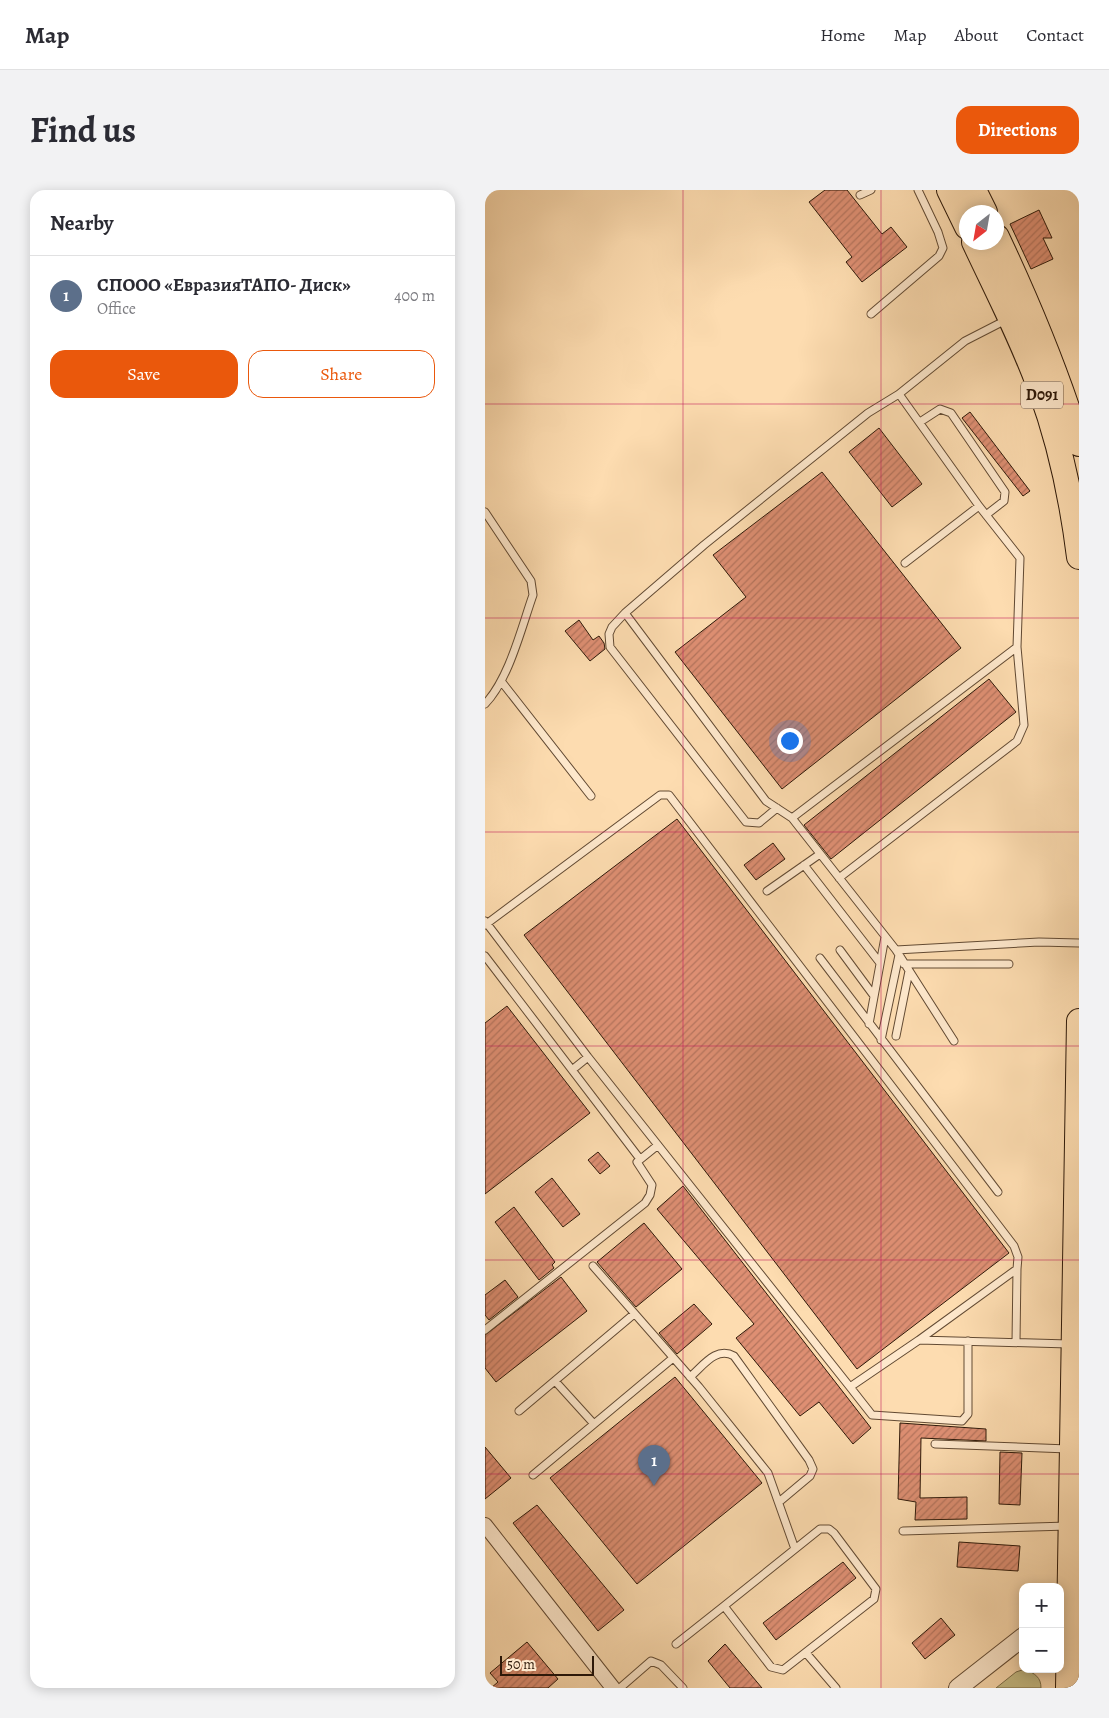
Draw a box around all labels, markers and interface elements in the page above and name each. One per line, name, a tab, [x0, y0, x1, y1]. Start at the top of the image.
text: Map	[25, 19, 69, 51]
text: Home	[820, 23, 865, 47]
text: Map	[893, 23, 926, 47]
text: About	[954, 23, 998, 47]
text: Contact	[1026, 23, 1084, 47]
text: Find us	[30, 106, 136, 154]
button: Directions	[956, 106, 1079, 154]
north arrow	[959, 205, 1004, 250]
text: Nearby	[50, 209, 113, 237]
text: СПООО «ЕвразияТАПО- Диск»	[97, 272, 351, 298]
text: 1	[63, 285, 69, 307]
text: 400 m	[394, 285, 435, 307]
text: Office	[97, 298, 136, 320]
button: Save	[50, 350, 238, 398]
button: Share	[248, 350, 435, 398]
road number: D091	[1021, 382, 1063, 408]
your location	[777, 728, 803, 754]
pin: 1	[638, 1445, 670, 1486]
map controls	[1019, 1583, 1064, 1673]
button: +	[1019, 1583, 1064, 1628]
button: −	[1019, 1628, 1064, 1673]
scale bar	[500, 1653, 594, 1676]
text: 50 m	[507, 1655, 535, 1674]

